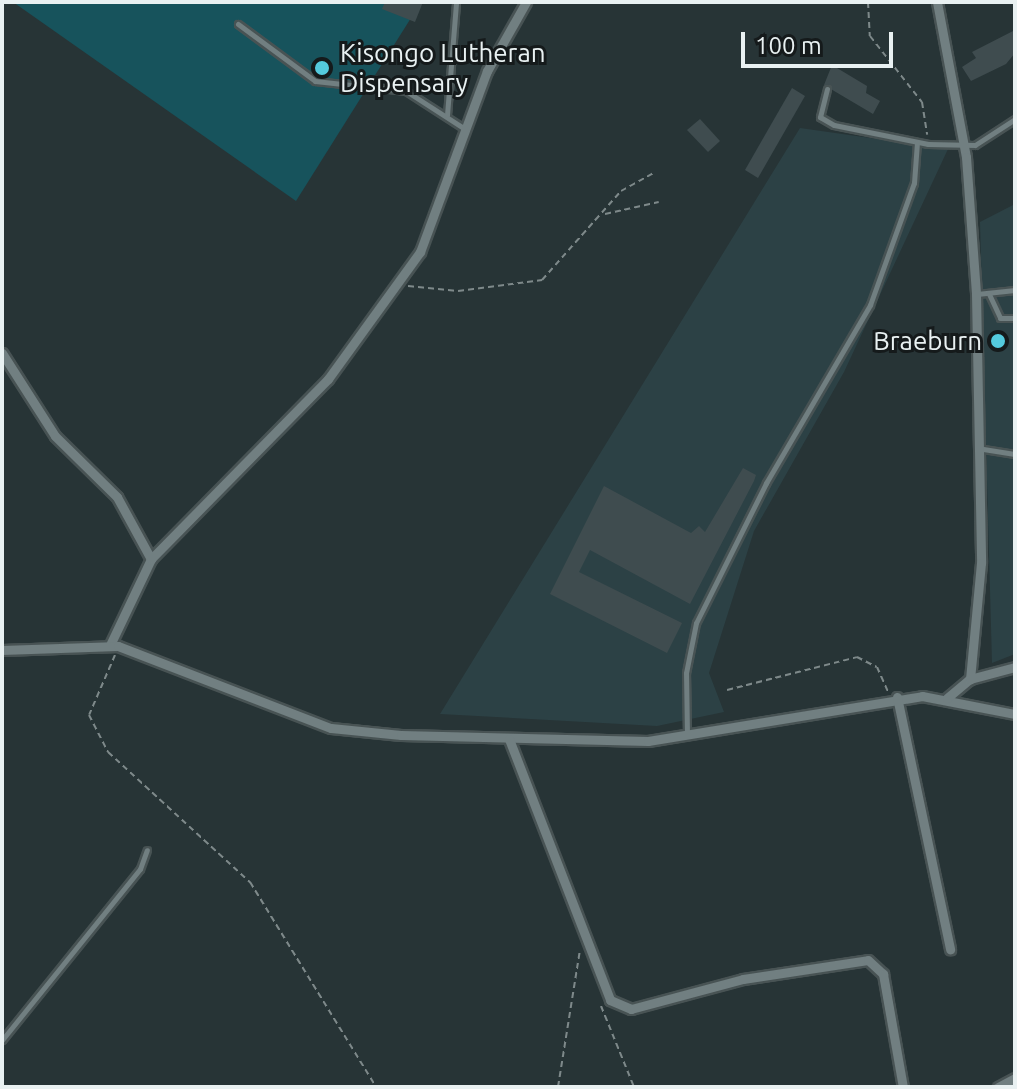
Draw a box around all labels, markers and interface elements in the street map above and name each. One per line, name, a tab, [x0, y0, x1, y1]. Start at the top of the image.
scale bar	[745, 16, 897, 66]
text: 100 m	[755, 32, 822, 59]
place label: Kisongo Lutheran Dispensary	[340, 37, 546, 98]
marker: Kisongo Lutheran Dispensary	[311, 57, 333, 79]
place label: Braeburn	[873, 325, 982, 357]
marker: Braeburn	[989, 332, 1007, 350]

